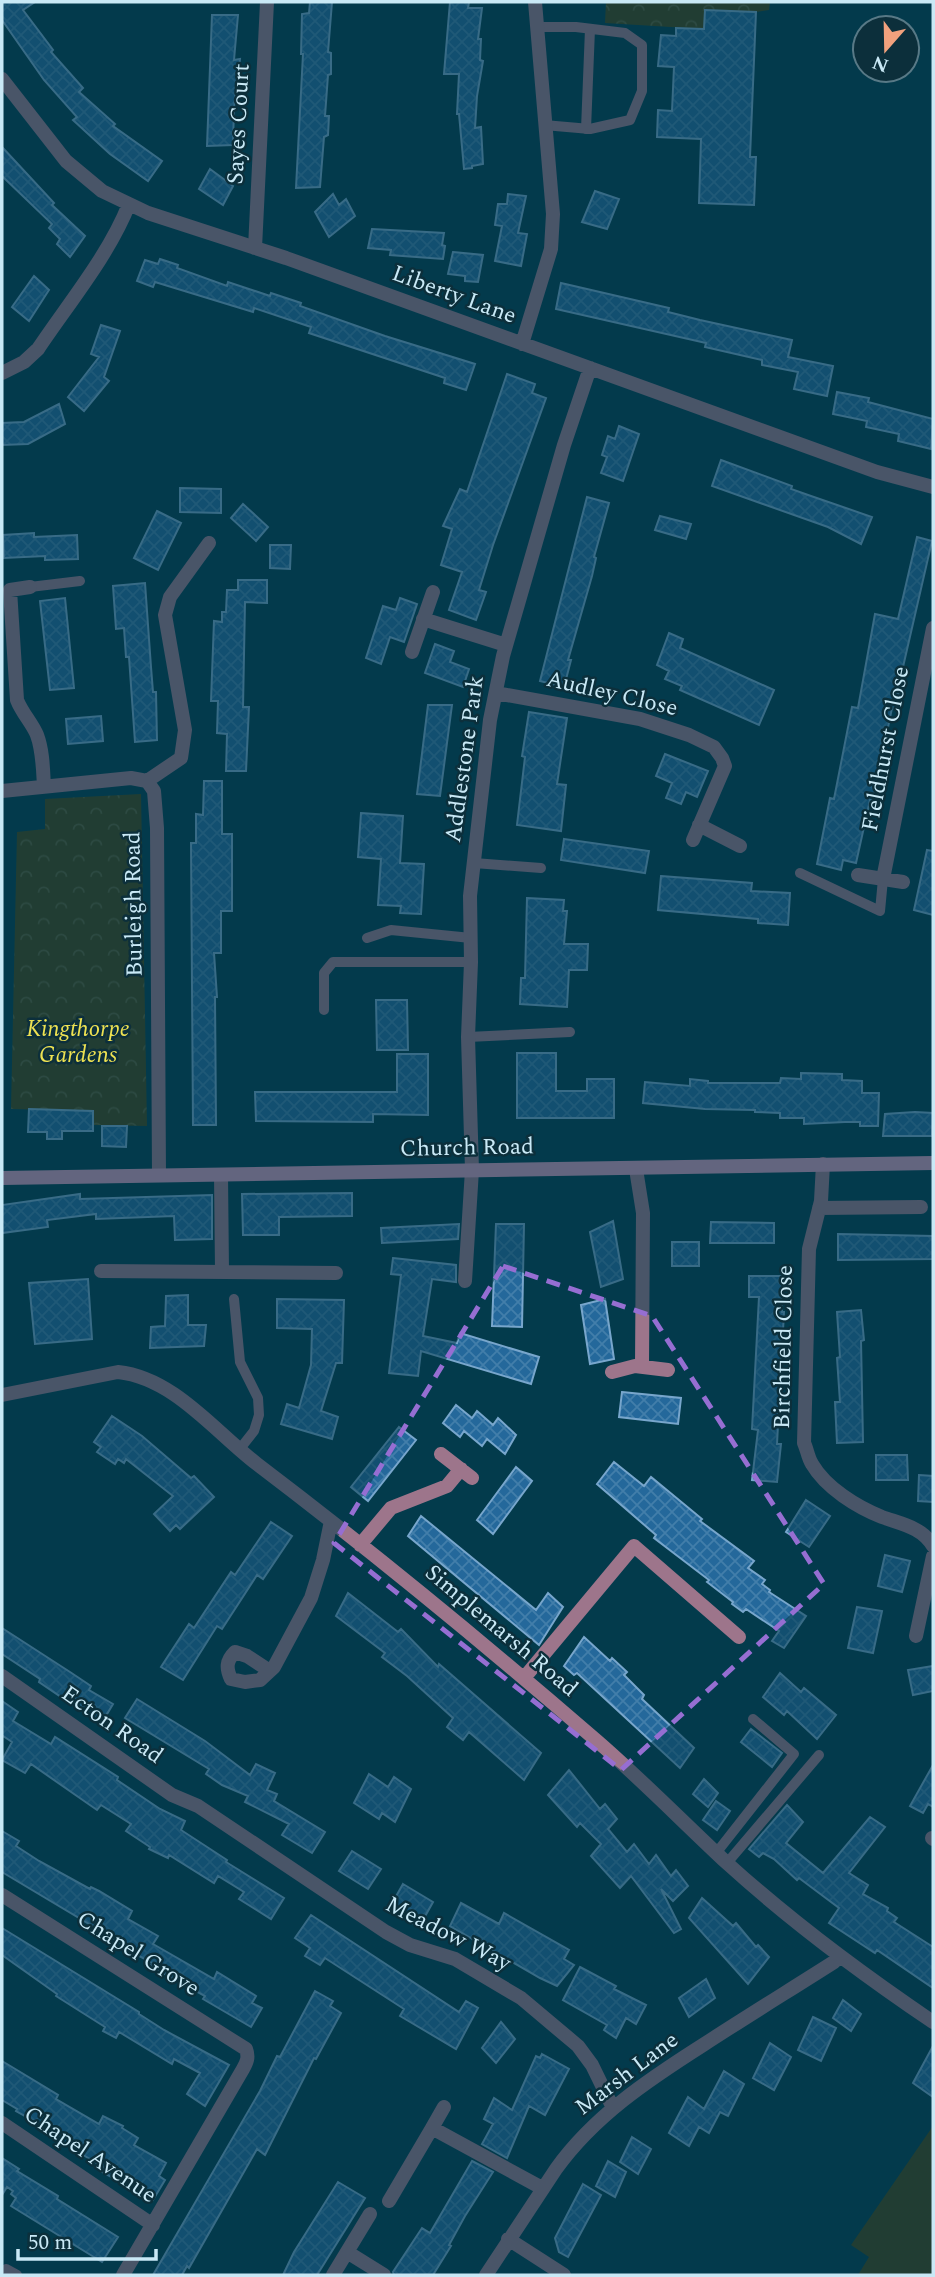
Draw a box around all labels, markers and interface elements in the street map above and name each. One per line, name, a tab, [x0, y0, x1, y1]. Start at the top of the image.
north arrow	[851, 14, 921, 84]
text: N	[868, 47, 893, 80]
street label: Sayes Court	[218, 63, 260, 185]
street label: Liberty Lane	[387, 256, 521, 334]
street label: Audley Close	[543, 662, 681, 726]
street label: Fieldhurst Close	[853, 663, 919, 835]
street label: Addlestone Park	[436, 673, 494, 845]
street label: Burleigh Road	[115, 831, 153, 977]
park label: Kingthorpe Gardens	[26, 1012, 130, 1073]
street label: Church Road	[400, 1129, 534, 1167]
street label: Birchfield Close	[765, 1265, 803, 1429]
street label: Simplemarsh Road	[417, 1556, 586, 1706]
street label: Ecton Road	[54, 1677, 170, 1773]
street label: Meadow Way	[379, 1887, 518, 1981]
street label: Chapel Grove	[70, 1902, 206, 2006]
street label: Marsh Lane	[568, 2023, 686, 2125]
street label: Chapel Avenue	[16, 2097, 164, 2213]
scale bar	[18, 2218, 156, 2262]
text: 50 m	[28, 2227, 72, 2259]

